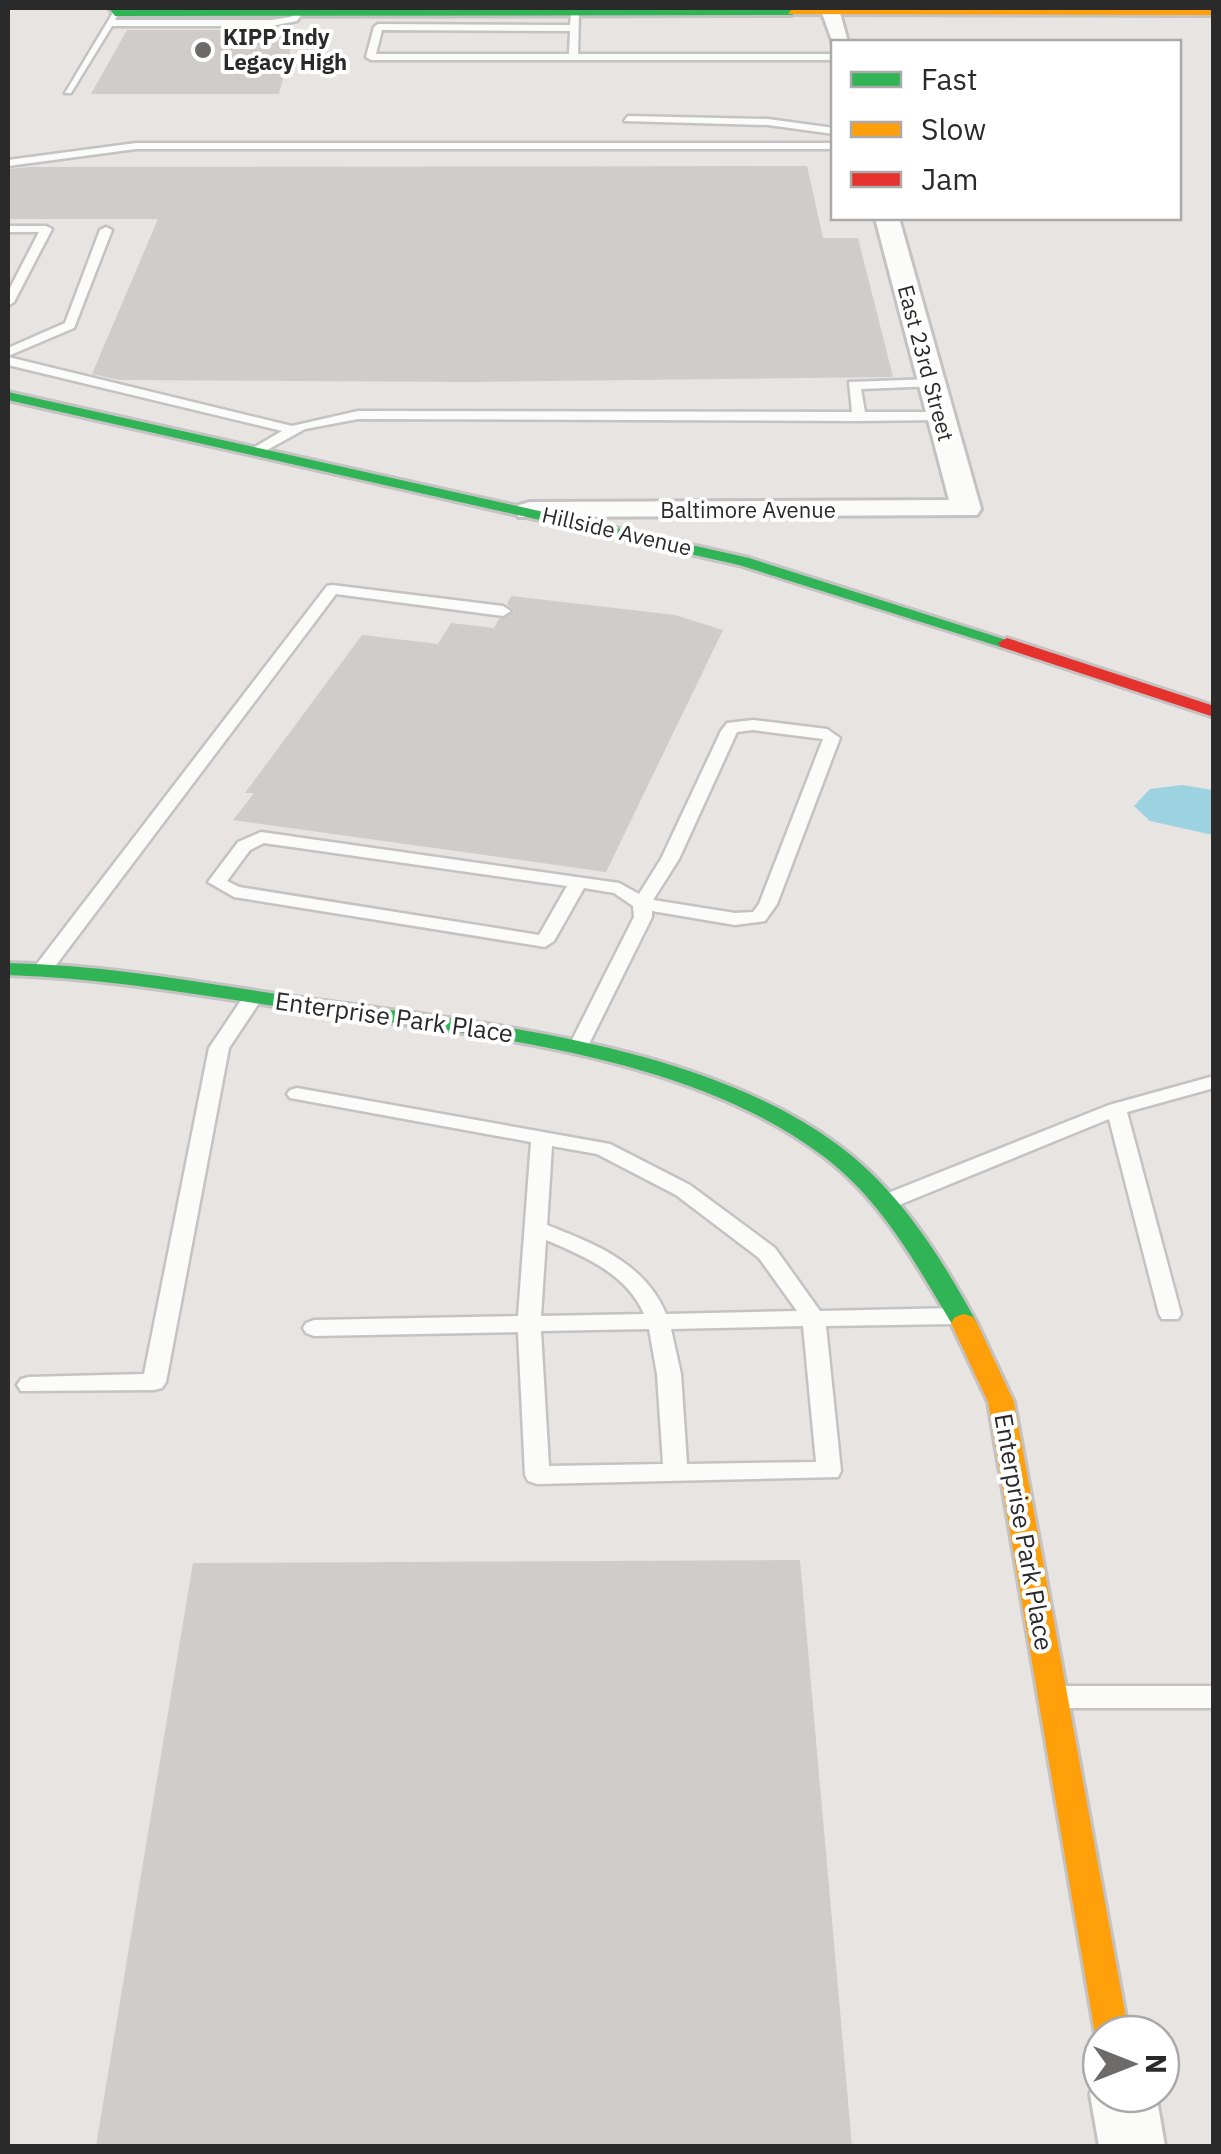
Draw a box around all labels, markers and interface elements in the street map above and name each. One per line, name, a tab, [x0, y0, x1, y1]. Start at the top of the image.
place label: KIPP Indy Legacy High	[223, 22, 347, 76]
marker: KIPP Indy Legacy High	[192, 39, 214, 61]
legend	[831, 40, 1181, 220]
text: Fast	[921, 59, 978, 98]
text: Slow	[921, 109, 986, 148]
text: Jam	[921, 159, 979, 198]
street label: East 23rd Street	[892, 282, 961, 444]
street label: Baltimore Avenue	[660, 495, 836, 524]
street label: Hillside Avenue	[539, 499, 695, 562]
street label: Enterprise Park Place	[273, 983, 515, 1050]
street label: Enterprise Park Place	[987, 1411, 1062, 1653]
north arrow	[1081, 2014, 1181, 2114]
text: N	[1138, 2054, 1175, 2074]

